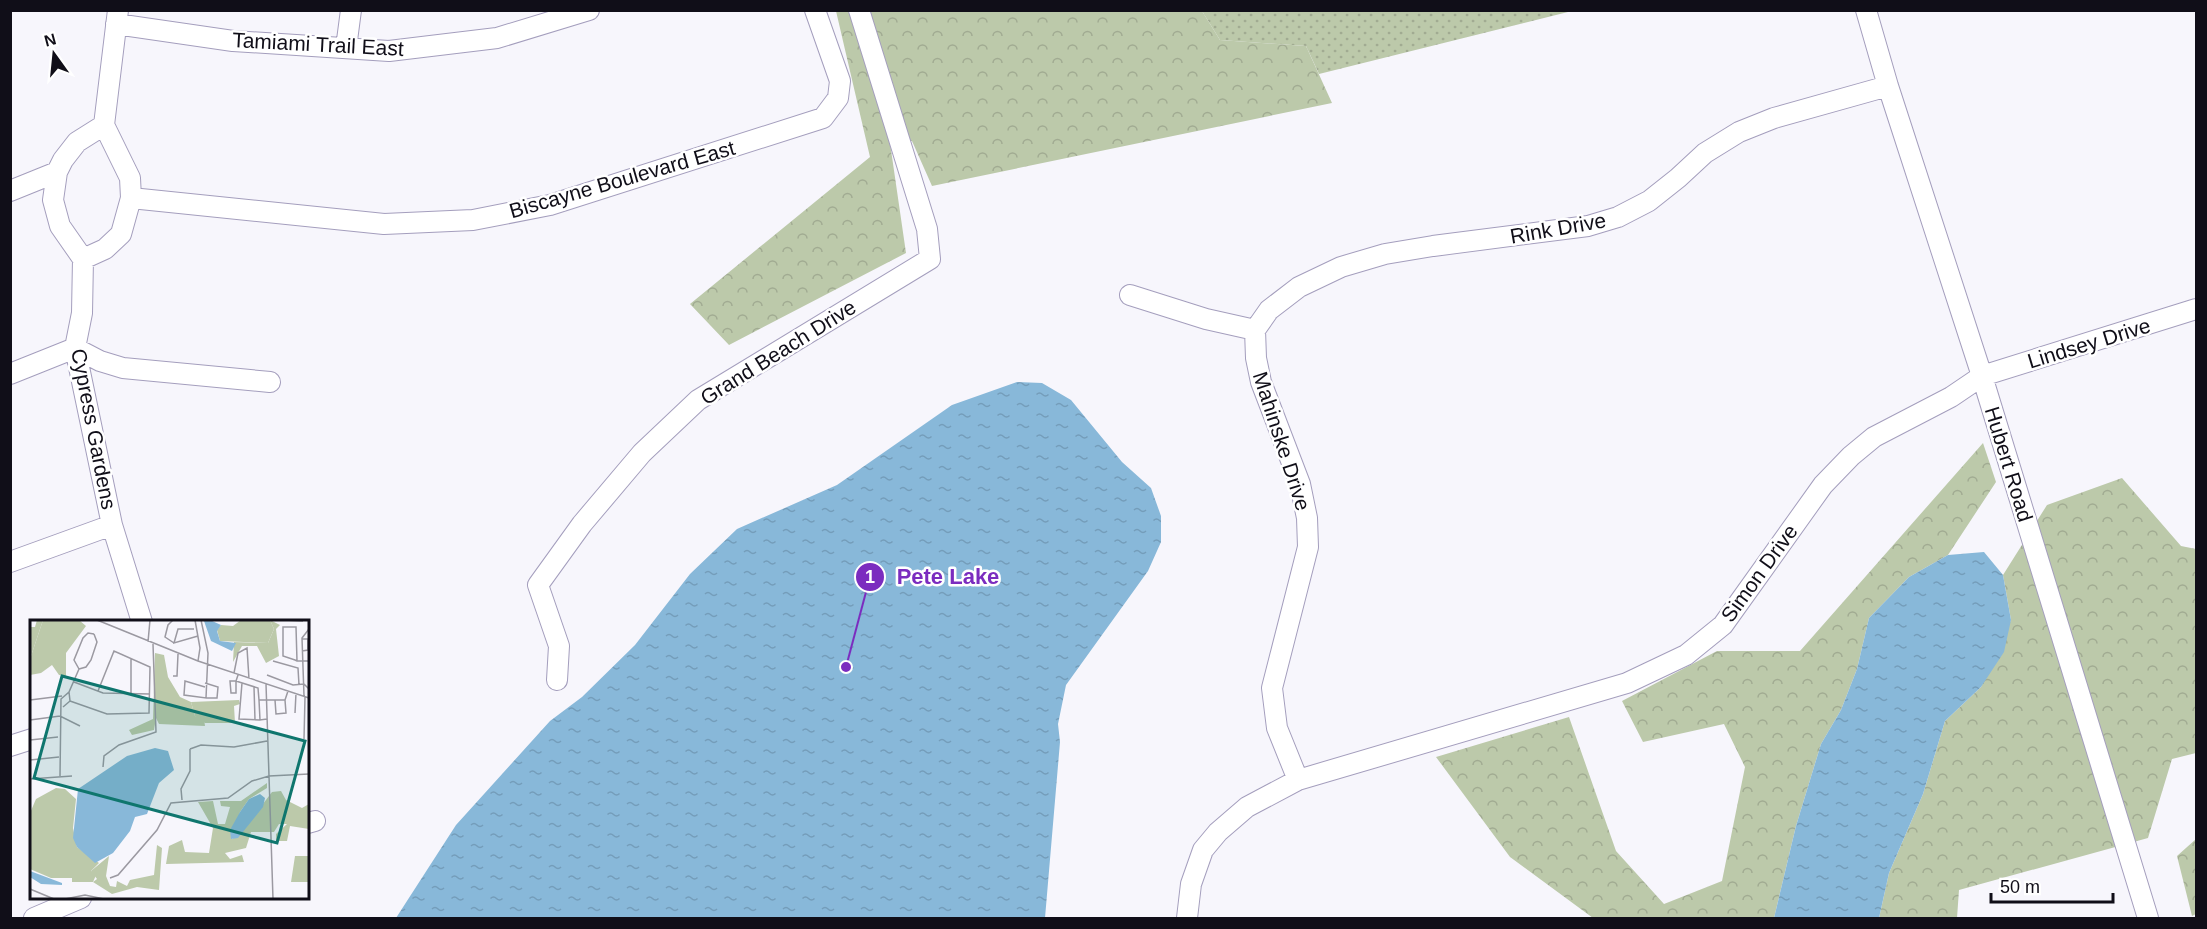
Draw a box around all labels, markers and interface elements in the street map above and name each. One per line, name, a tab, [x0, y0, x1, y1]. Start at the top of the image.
north arrow	[24, 24, 84, 84]
street label: Tamiami Trail East	[232, 28, 404, 60]
text: N	[42, 30, 58, 50]
street label: Biscayne Boulevard East	[507, 136, 738, 222]
street label: Rink Drive	[1508, 208, 1608, 248]
street label: Grand Beach Drive	[696, 295, 860, 409]
street label: Lindsey Drive	[2025, 313, 2153, 373]
street label: Cypress Gardens	[67, 347, 121, 511]
street label: Mahinske Drive	[1249, 369, 1315, 513]
street label: Hubert Road	[1981, 404, 2037, 524]
street label: Simon Drive	[1716, 520, 1802, 626]
callout: Pete Lake	[855, 557, 1012, 597]
text: Pete Lake	[897, 564, 999, 589]
text: 1	[865, 567, 875, 587]
inset map	[30, 620, 309, 899]
scale bar	[1991, 866, 2112, 904]
text: 50 m	[2000, 877, 2040, 897]

